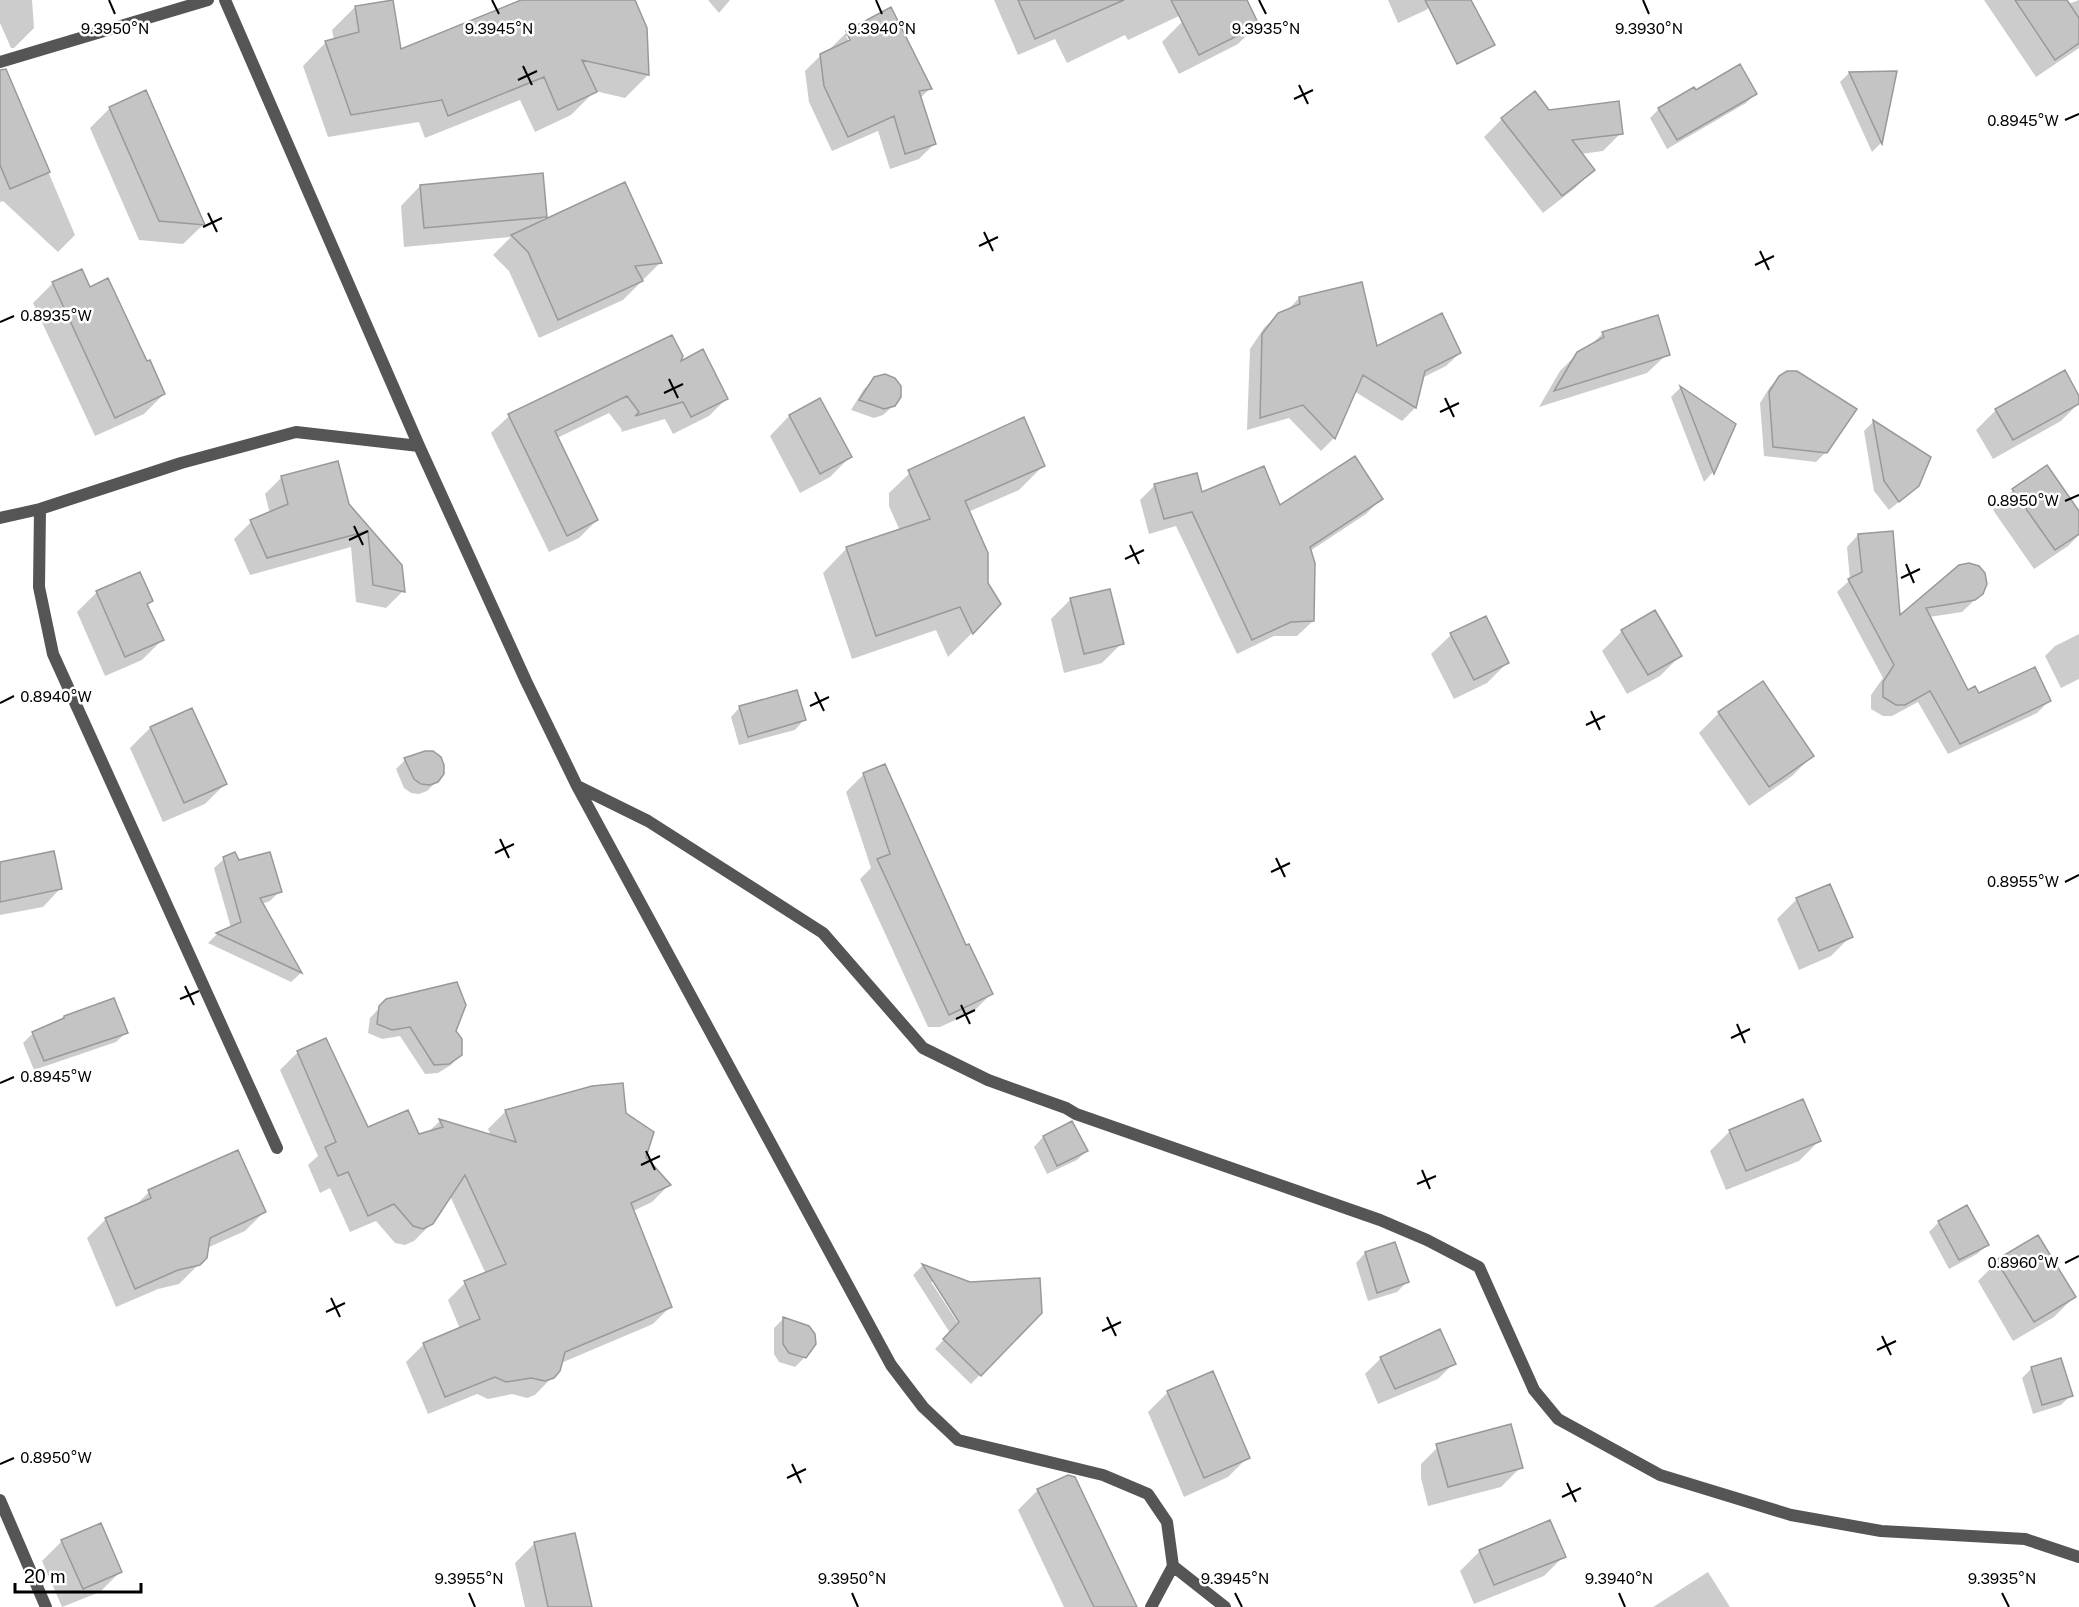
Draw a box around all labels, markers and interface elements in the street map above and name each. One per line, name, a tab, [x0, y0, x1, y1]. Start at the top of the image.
text: 9.3950°N	[81, 20, 149, 37]
text: 9.3945°N	[465, 20, 533, 37]
text: 9.3940°N	[848, 20, 916, 37]
text: 9.3935°N	[1232, 20, 1300, 37]
text: 9.3930°N	[1615, 20, 1683, 37]
text: 0.8945°W	[1987, 112, 2059, 129]
text: 0.8935°W	[20, 307, 92, 324]
text: 0.8950°W	[1987, 492, 2059, 509]
text: 0.8940°W	[20, 688, 92, 705]
text: 0.8955°W	[1987, 873, 2059, 890]
text: 0.8945°W	[20, 1068, 92, 1085]
text: 0.8960°W	[1987, 1254, 2059, 1271]
text: 0.8950°W	[20, 1449, 92, 1466]
scale bar	[15, 1556, 141, 1594]
text: 20 m	[24, 1566, 66, 1587]
text: 9.3955°N	[435, 1570, 503, 1587]
text: 9.3950°N	[818, 1570, 886, 1587]
text: 9.3945°N	[1201, 1570, 1269, 1587]
text: 9.3940°N	[1585, 1570, 1653, 1587]
text: 9.3935°N	[1968, 1570, 2036, 1587]

